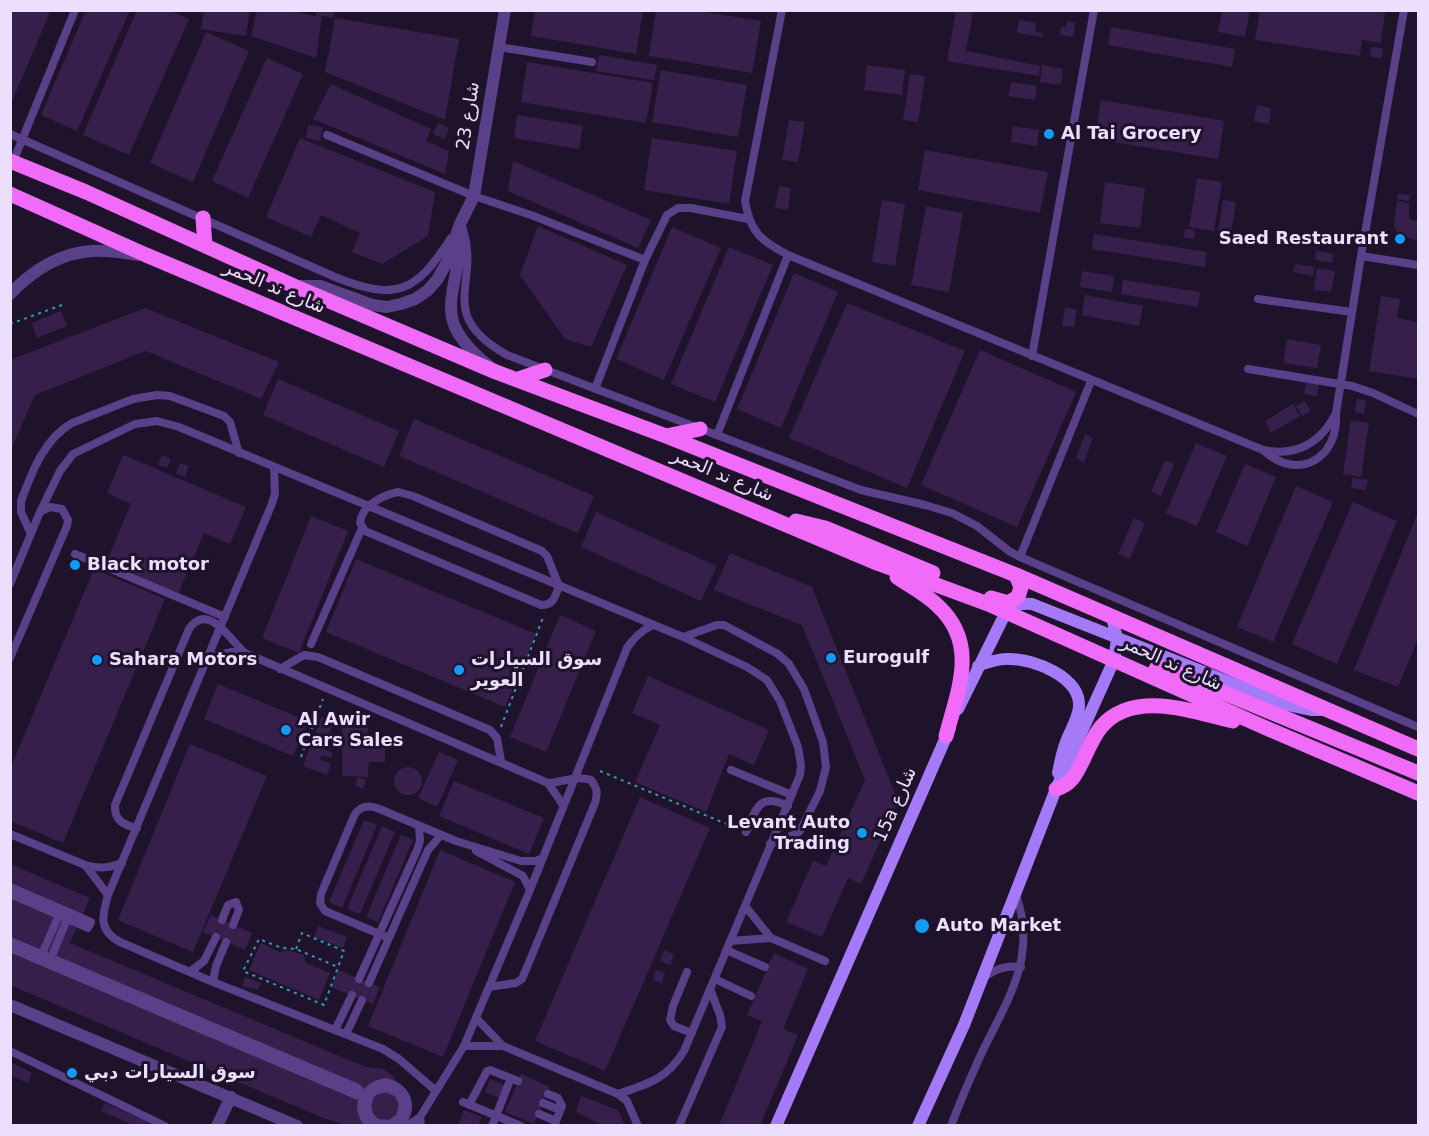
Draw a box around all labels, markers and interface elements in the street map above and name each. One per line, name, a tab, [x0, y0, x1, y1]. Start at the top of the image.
street label: شارع 23	[453, 80, 485, 152]
place label: Al Tai Grocery	[1061, 123, 1201, 145]
marker: Al Tai Grocery	[1042, 127, 1056, 141]
place label: Saed Restaurant	[1219, 228, 1388, 250]
marker: Saed Restaurant	[1393, 232, 1407, 246]
street label: شارع ند الحمر	[220, 257, 328, 319]
street label: شارع ند الحمر	[668, 445, 776, 507]
place label: Black motor	[87, 554, 209, 576]
marker: Black motor	[68, 558, 82, 572]
street label: شارع ند الحمر	[1117, 632, 1225, 696]
place label: Eurogulf	[843, 647, 929, 669]
place label: Sahara Motors	[109, 649, 257, 671]
place label: سوق السيارات العوير	[471, 649, 602, 692]
marker: Eurogulf	[824, 651, 838, 665]
marker: Sahara Motors	[90, 653, 104, 667]
marker: سوق السيارات العوير	[452, 663, 466, 677]
place label: Al Awir Cars Sales	[298, 709, 403, 752]
marker: Al Awir Cars Sales	[279, 723, 293, 737]
street label: 15a شارع	[870, 764, 922, 846]
place label: Levant Auto Trading	[727, 812, 850, 854]
marker: Levant Auto Trading	[855, 826, 869, 840]
place label: Auto Market	[936, 915, 1061, 937]
marker: Auto Market	[913, 917, 931, 935]
place label: سوق السيارات دبي	[84, 1062, 256, 1084]
marker: سوق السيارات دبي	[65, 1066, 79, 1080]

